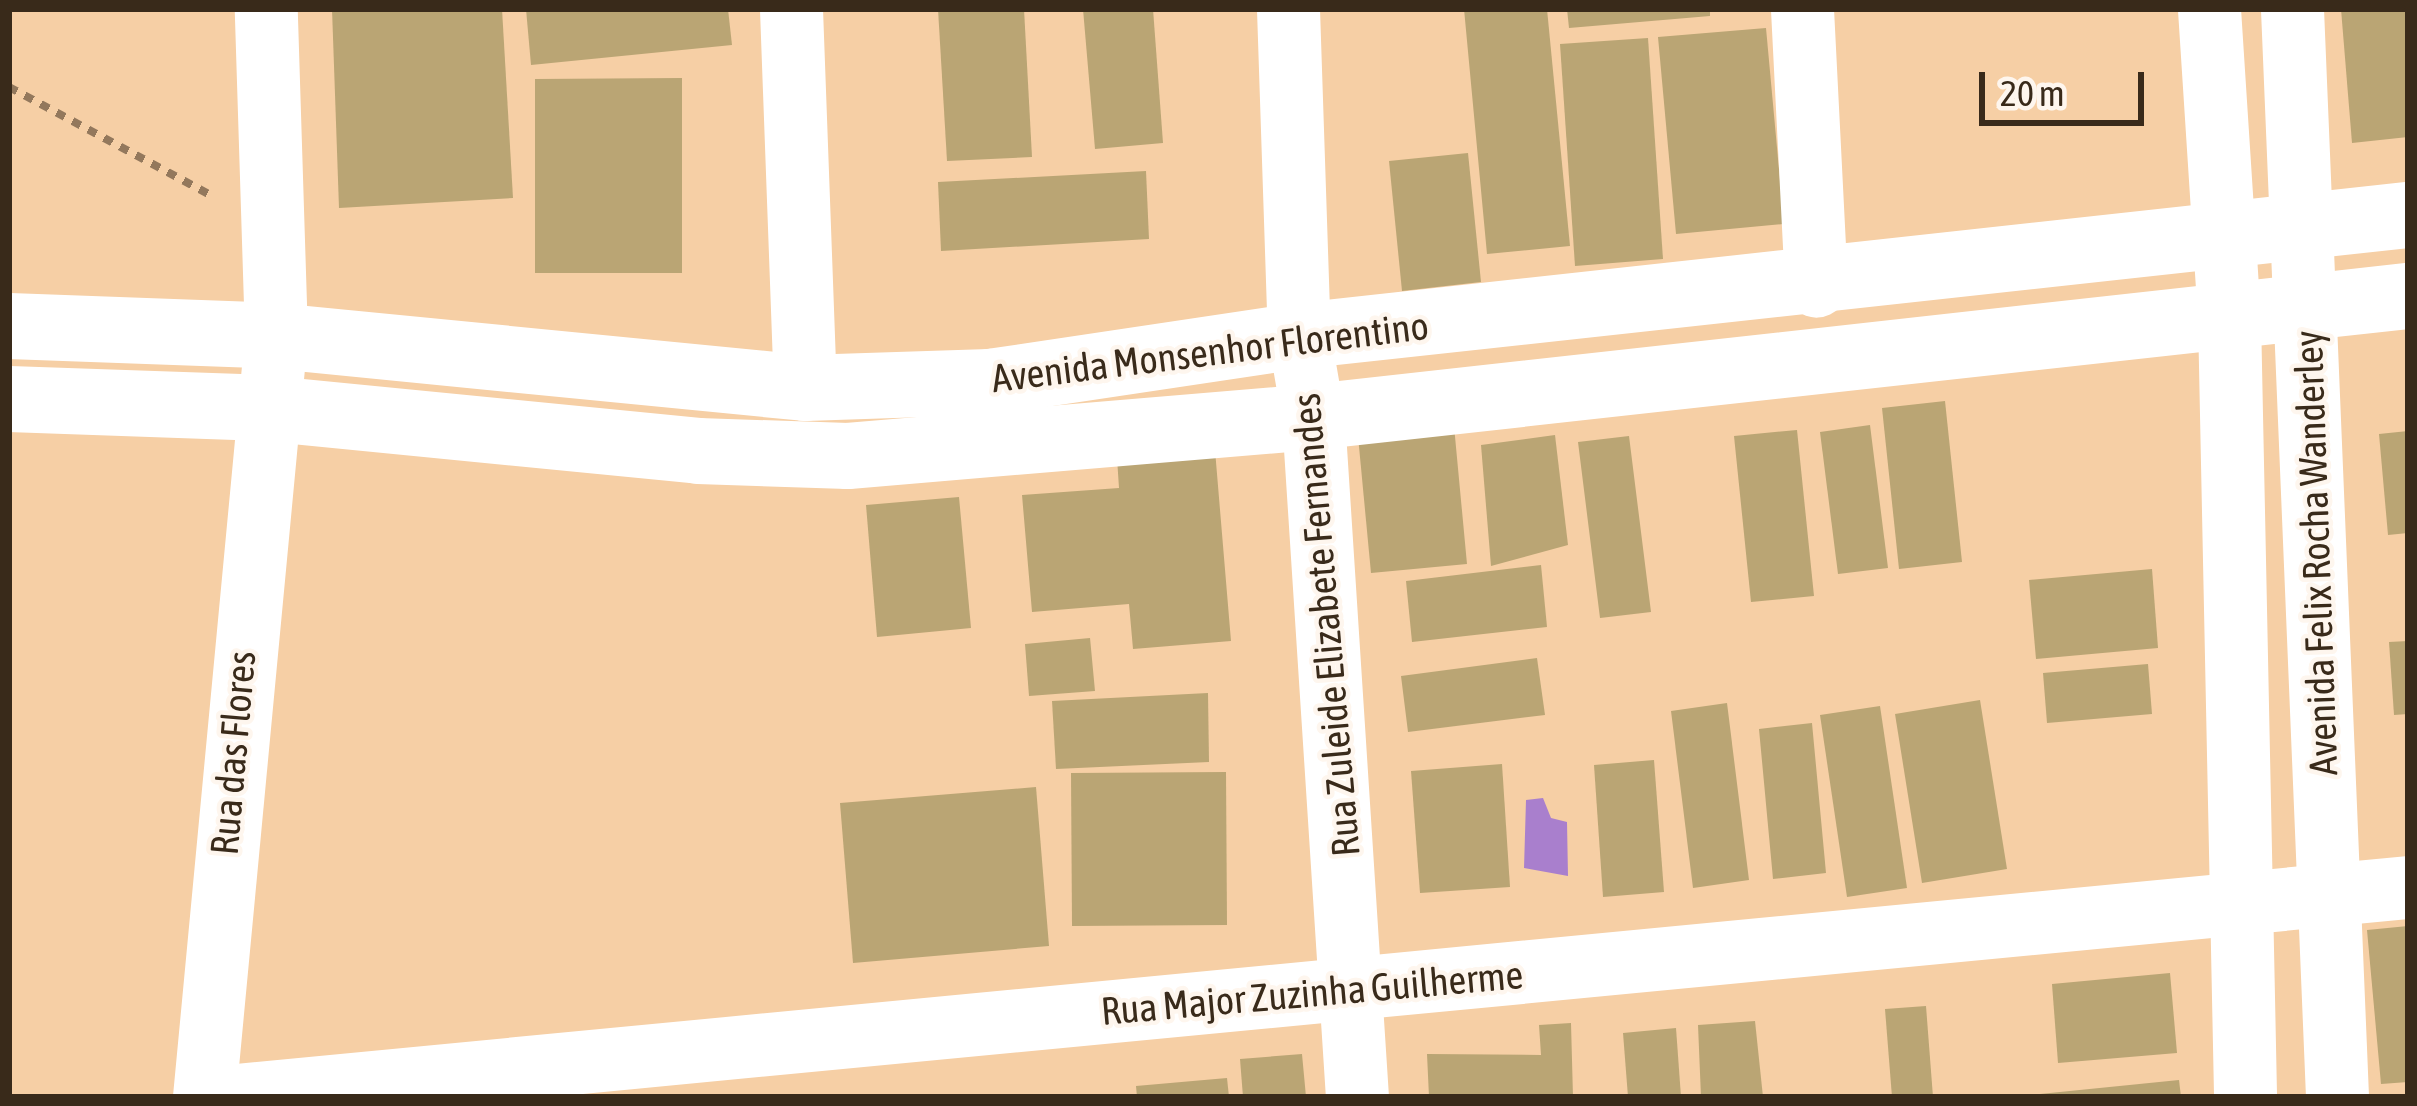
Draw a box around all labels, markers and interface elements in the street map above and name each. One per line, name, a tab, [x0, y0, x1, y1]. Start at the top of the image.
scale bar	[1985, 48, 2150, 122]
text: 20 m	[2000, 72, 2065, 114]
street label: Avenida Monsenhor Florentino	[989, 302, 1431, 402]
street label: Avenida Felix Rocha Wanderley	[2285, 330, 2347, 776]
street label: Rua Zuleide Elizabete Fernandes	[1282, 392, 1370, 858]
street label: Rua das Flores	[201, 649, 265, 857]
street label: Rua Major Zuzinha Guilherme	[1099, 951, 1525, 1035]

